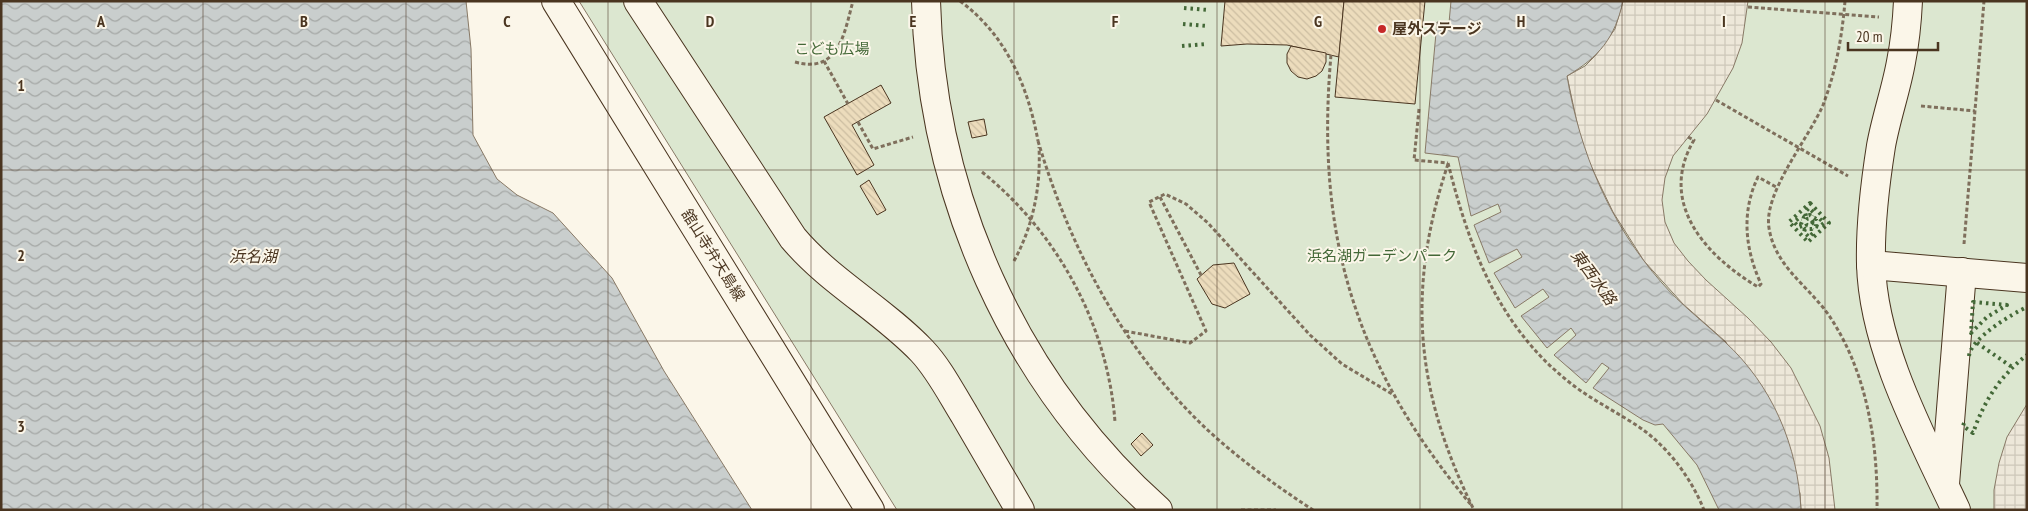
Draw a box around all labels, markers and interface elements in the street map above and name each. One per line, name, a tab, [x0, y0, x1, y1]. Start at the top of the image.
text: A	[96, 11, 106, 31]
text: B	[300, 11, 308, 31]
text: C	[503, 11, 511, 31]
text: D	[706, 11, 715, 31]
text: E	[910, 11, 917, 31]
text: F	[1112, 11, 1119, 31]
text: G	[1314, 11, 1322, 31]
text: H	[1517, 11, 1525, 31]
text: I	[1722, 11, 1726, 31]
place label: 屋外ステージ	[1392, 19, 1482, 38]
scale bar	[1848, 20, 1938, 52]
marker: 屋外ステージ	[1376, 23, 1388, 35]
text: 20 m	[1856, 27, 1882, 46]
park label: こども広場	[794, 39, 870, 58]
text: 1	[17, 75, 25, 95]
street label: 舘山寺弁天島線	[678, 205, 749, 304]
text: 2	[17, 245, 25, 265]
water label: 東西水路	[1567, 245, 1622, 310]
water label: 浜名湖	[229, 246, 280, 266]
park label: 浜名湖ガーデンパーク	[1307, 246, 1457, 265]
text: 3	[17, 416, 25, 436]

